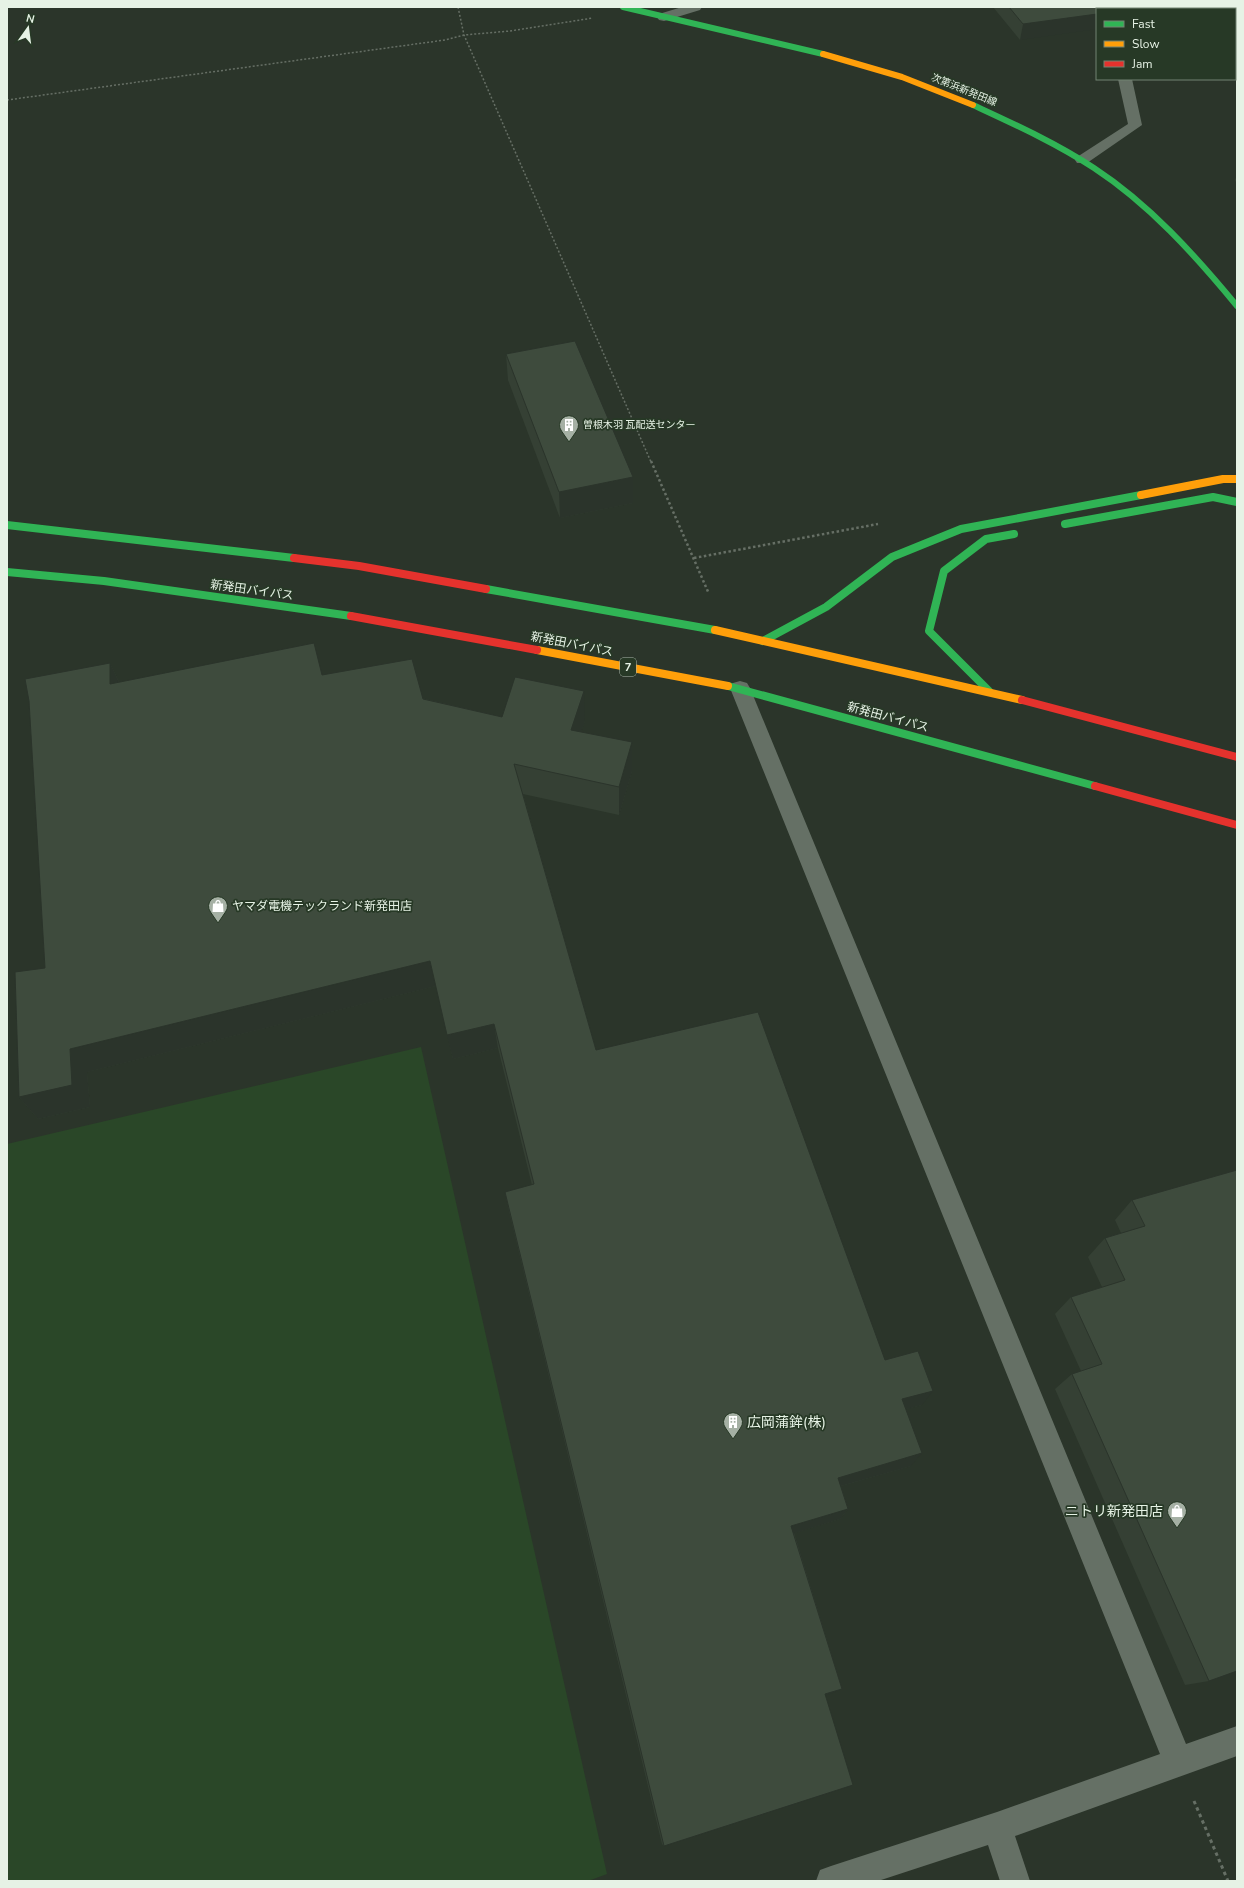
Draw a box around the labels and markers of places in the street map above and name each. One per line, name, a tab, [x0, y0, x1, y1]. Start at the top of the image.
building icon: 曽根木羽 瓦配送センター	[558, 414, 580, 442]
place label: 曽根木羽 瓦配送センター	[583, 418, 696, 432]
shop icon: ヤマダ電機テックランド新発田店	[207, 895, 229, 923]
place label: ヤマダ電機テックランド新発田店	[232, 898, 412, 914]
building icon: 広岡蒲鉾(株)	[722, 1411, 744, 1439]
place label: 広岡蒲鉾(株)	[747, 1413, 826, 1432]
shop icon: ニトリ新発田店	[1166, 1500, 1188, 1528]
place label: ニトリ新発田店	[1065, 1502, 1163, 1521]

